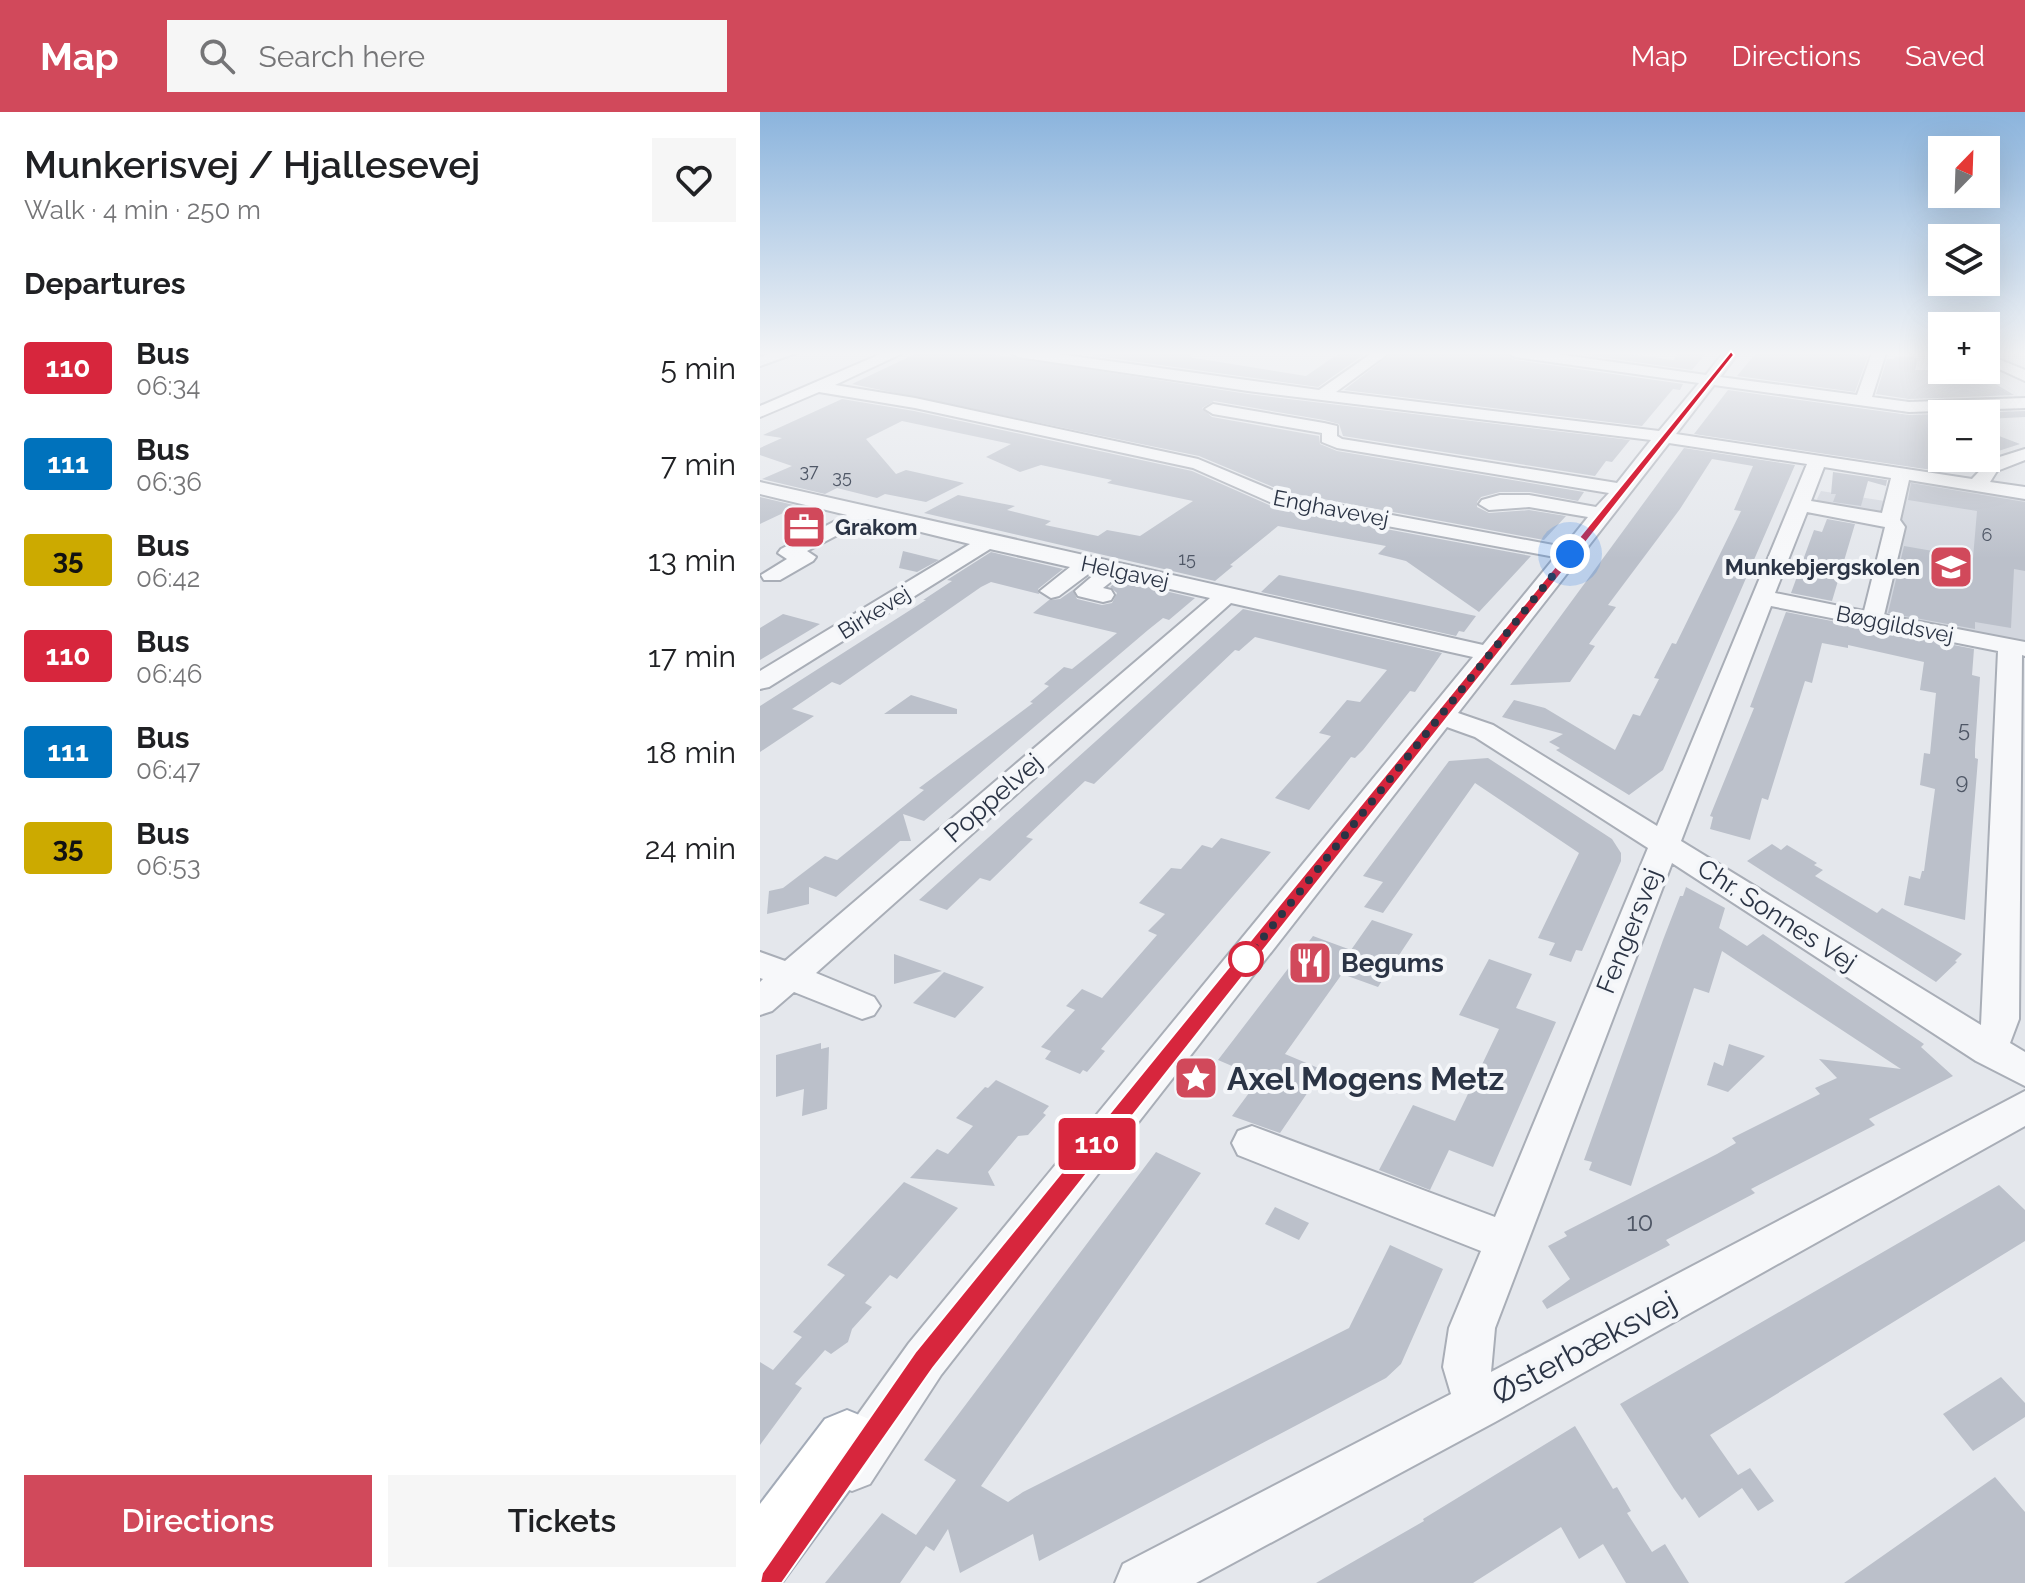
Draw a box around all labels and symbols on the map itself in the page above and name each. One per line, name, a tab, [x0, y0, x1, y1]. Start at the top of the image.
north arrow	[1928, 136, 2000, 208]
house number: 37	[799, 460, 819, 481]
house number: 35	[832, 466, 852, 487]
street label: Enghavevej	[1271, 484, 1391, 532]
office icon: Grakom	[780, 503, 828, 551]
place label: Grakom	[835, 514, 918, 540]
house number: 6	[1982, 524, 1993, 545]
your location	[1550, 534, 1590, 574]
school or university icon: Munkebjergskolen	[1927, 543, 1975, 591]
house number: 15	[1178, 548, 1196, 569]
street label: Helgavej	[1079, 550, 1171, 594]
place label: Munkebjergskolen	[1725, 554, 1920, 580]
street label: Birkevej	[833, 580, 915, 644]
street label: Bøggildsvej	[1834, 600, 1956, 648]
house number: 5	[1958, 716, 1970, 742]
street label: Poppelvej	[938, 747, 1048, 849]
house number: 9	[1956, 768, 1968, 794]
street label: Chr. Sonnes Vej	[1692, 853, 1862, 977]
street label: Fengersvej	[1590, 864, 1668, 998]
restaurant icon: Begums	[1286, 939, 1334, 987]
unlabelled marker	[1229, 942, 1263, 976]
place label: Begums	[1341, 948, 1444, 978]
place icon: Axel Mogens Metz	[1172, 1054, 1220, 1102]
place label: Axel Mogens Metz	[1227, 1060, 1504, 1097]
line badge: 110	[1051, 1118, 1143, 1170]
house number: 10	[1626, 1207, 1654, 1237]
street label: Østerbæksvej	[1485, 1283, 1683, 1411]

